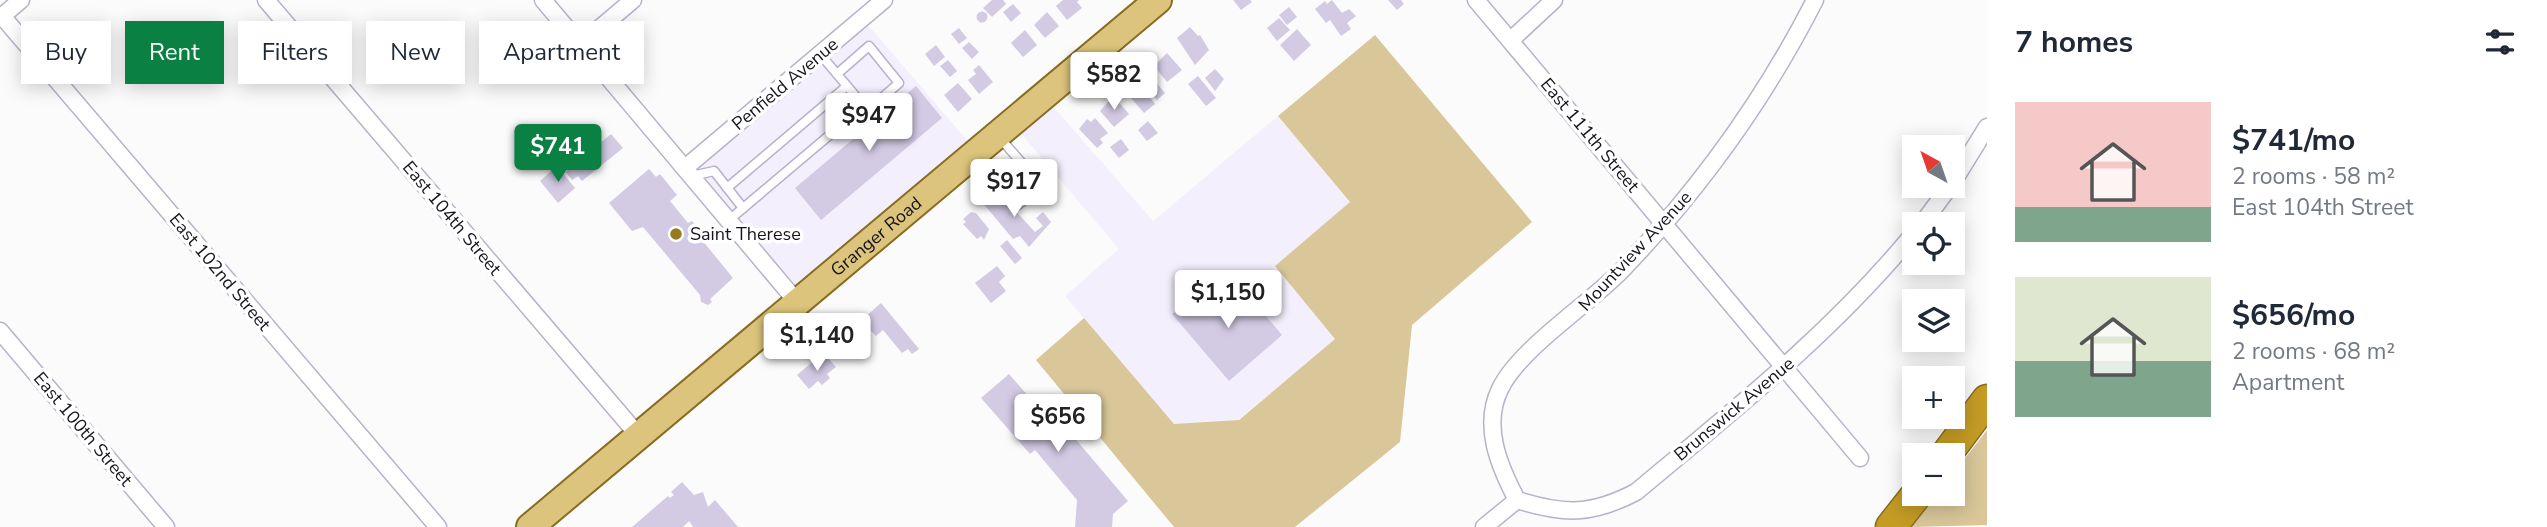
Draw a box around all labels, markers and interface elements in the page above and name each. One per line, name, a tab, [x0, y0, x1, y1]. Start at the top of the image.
chip: Buy	[21, 21, 111, 84]
chip: Rent	[125, 21, 224, 84]
chip: Filters	[238, 21, 352, 84]
chip: New	[366, 21, 465, 84]
chip: Apartment	[479, 21, 644, 84]
text: 7 homes	[2015, 22, 2133, 63]
icon: filters	[2481, 23, 2519, 61]
street label: Penfield Avenue	[727, 32, 843, 136]
pin: $582	[1073, 52, 1155, 112]
text: $582	[1086, 59, 1142, 90]
street label: East 111th Street	[1535, 73, 1645, 198]
pin: $947	[828, 94, 910, 153]
text: $947	[841, 100, 897, 131]
text: $741/mo	[2232, 120, 2355, 161]
pin: $741	[517, 124, 599, 184]
icon: home	[2071, 130, 2155, 214]
text: $741	[530, 131, 586, 162]
north arrow	[1902, 135, 1965, 198]
map controls	[1902, 135, 1965, 506]
street label: East 104th Street	[397, 156, 507, 281]
pin: $917	[973, 160, 1055, 219]
text: 2 rooms · 58 m²	[2232, 161, 2395, 192]
text: $917	[986, 166, 1042, 197]
street label: Mountview Avenue	[1573, 186, 1697, 316]
street label: Granger Road	[825, 191, 927, 282]
text: East 104th Street	[2232, 192, 2414, 223]
street label: East 102nd Street	[164, 208, 277, 336]
button: locate	[1902, 212, 1965, 275]
place label: Saint Therese	[690, 222, 801, 246]
marker: Saint Therese	[668, 226, 684, 242]
pin: $1,150	[1171, 270, 1285, 330]
text: $1,150	[1191, 277, 1265, 308]
button: layers	[1902, 289, 1965, 352]
text: $656/mo	[2232, 295, 2355, 336]
icon: home	[2071, 305, 2155, 389]
pin: $1,140	[760, 314, 874, 373]
text: $1,140	[780, 320, 854, 351]
text: 2 rooms · 68 m²	[2232, 336, 2395, 367]
street label: Brunswick Avenue	[1669, 352, 1799, 466]
button: +	[1902, 366, 1965, 429]
street label: East 100th Street	[28, 367, 138, 492]
text: Apartment	[2232, 367, 2344, 398]
pin: $656	[1017, 394, 1099, 454]
text: $656	[1030, 401, 1086, 432]
button: −	[1902, 443, 1965, 506]

